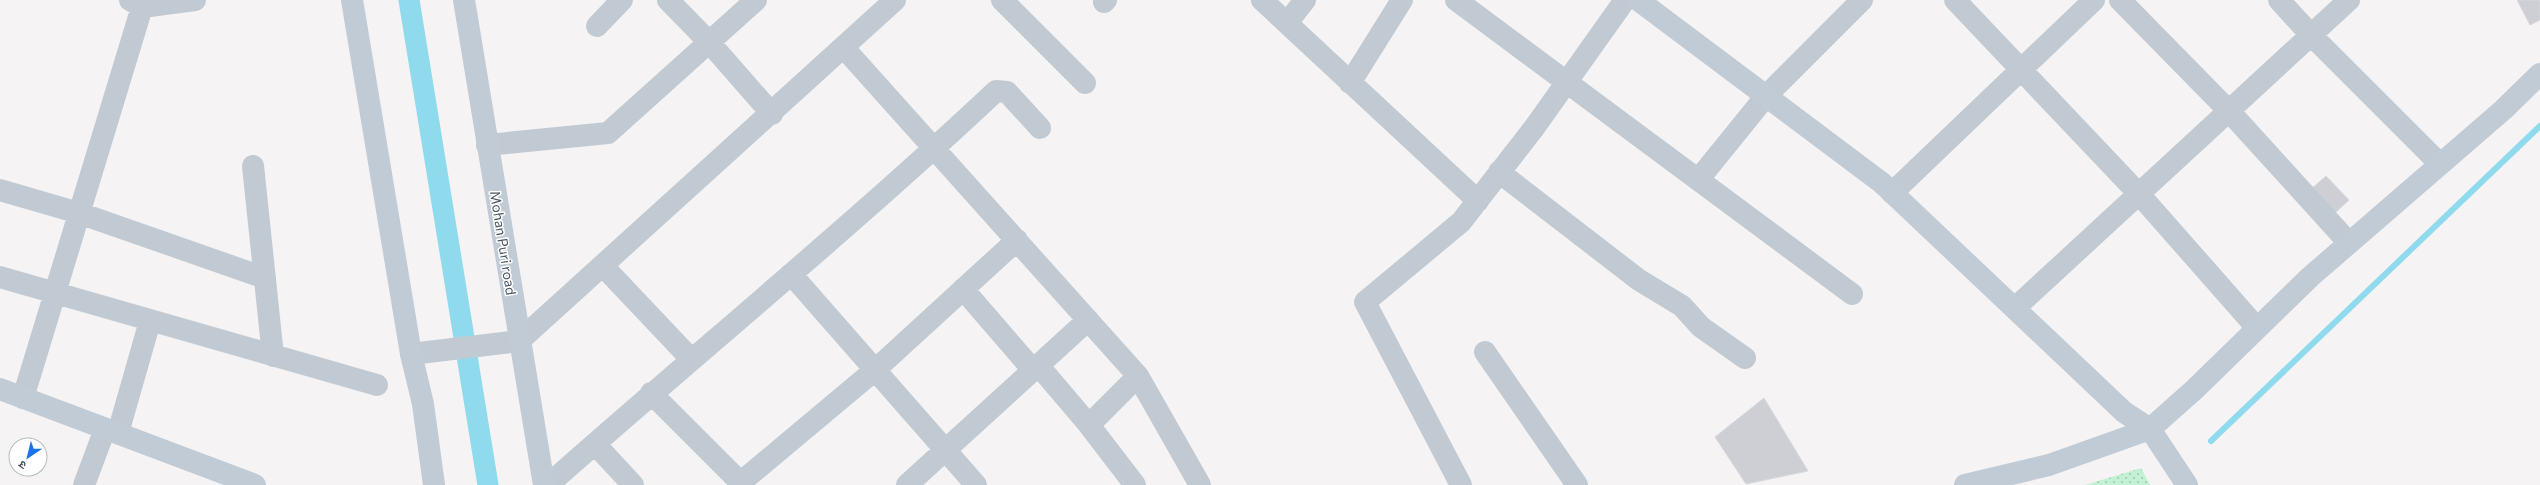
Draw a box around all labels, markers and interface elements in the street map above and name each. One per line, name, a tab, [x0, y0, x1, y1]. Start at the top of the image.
street label: Mohan Puri road	[487, 190, 520, 296]
north arrow	[8, 437, 48, 477]
text: उ	[15, 458, 28, 473]

